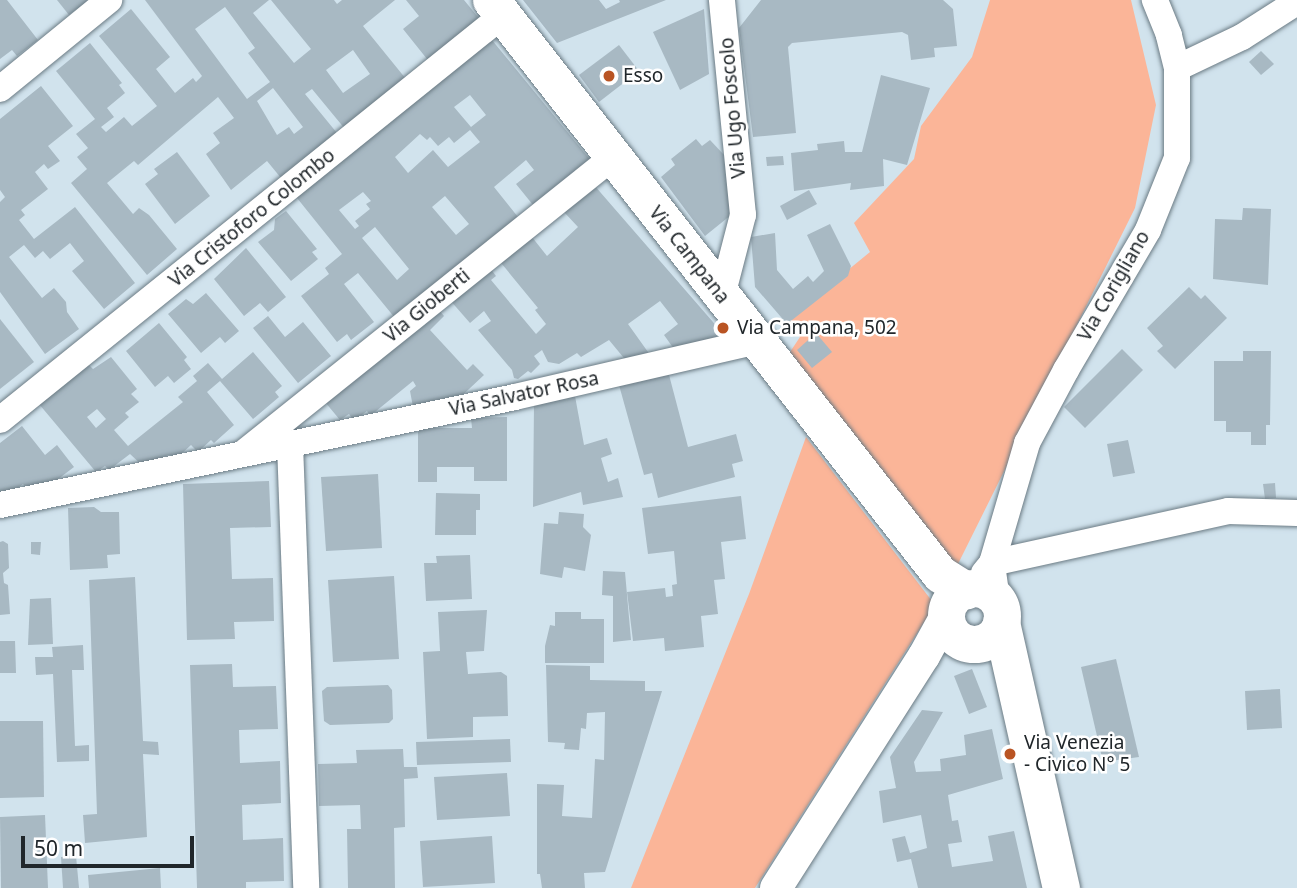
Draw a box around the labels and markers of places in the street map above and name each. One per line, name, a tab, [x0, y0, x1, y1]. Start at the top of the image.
place label: Esso	[623, 65, 663, 87]
marker: Esso	[601, 68, 617, 84]
place label: Via Campana, 502	[737, 317, 897, 339]
marker: Via Campana, 502	[715, 320, 731, 336]
place label: Via Venezia - Civico N° 5	[1024, 732, 1130, 776]
marker: Via Venezia - Civico N° 5	[1002, 746, 1018, 762]

